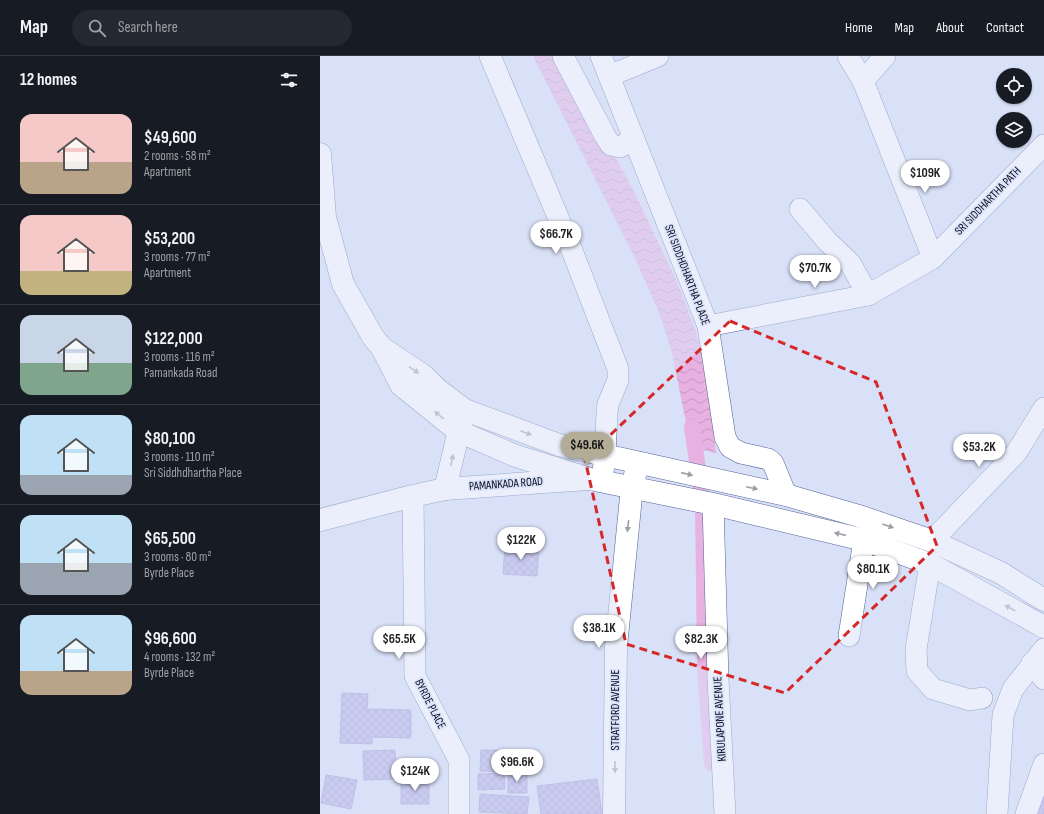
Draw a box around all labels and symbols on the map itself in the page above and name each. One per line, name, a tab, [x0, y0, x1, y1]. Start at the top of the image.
pin: $109K	[897, 160, 953, 194]
street label: SRI SIDDHARTHA PATH	[952, 164, 1024, 238]
pin: $66.7K	[523, 221, 589, 255]
street label: SRI SIDDHDHARTHA PLACE	[661, 223, 713, 327]
pin: $70.7K	[782, 255, 848, 289]
one-way arrow	[409, 366, 420, 374]
one-way arrow	[434, 411, 445, 420]
one-way arrow	[521, 431, 533, 437]
pin: $49.6K	[554, 432, 620, 466]
pin: $53.2K	[946, 434, 1012, 468]
one-way arrow	[449, 453, 455, 466]
one-way arrow	[681, 471, 694, 477]
street label: PAMANKADA ROAD	[469, 474, 544, 494]
one-way arrow	[746, 485, 758, 491]
one-way arrow	[625, 520, 632, 532]
one-way arrow	[883, 523, 895, 529]
pin: $122K	[493, 527, 549, 561]
one-way arrow	[834, 531, 846, 537]
pin: $80.1K	[840, 556, 906, 590]
one-way arrow	[1004, 605, 1016, 612]
pin: $38.1K	[566, 615, 632, 649]
pin: $65.5K	[366, 626, 432, 660]
pin: $82.3K	[668, 626, 734, 660]
street label: STRATFORD AVENUE	[608, 670, 623, 750]
street label: KIRULAPONE AVENUE	[710, 676, 730, 762]
street label: BYRDE PLACE	[411, 677, 449, 731]
pin: $96.6K	[484, 749, 550, 783]
pin: $124K	[387, 758, 443, 792]
one-way arrow	[612, 761, 618, 774]

